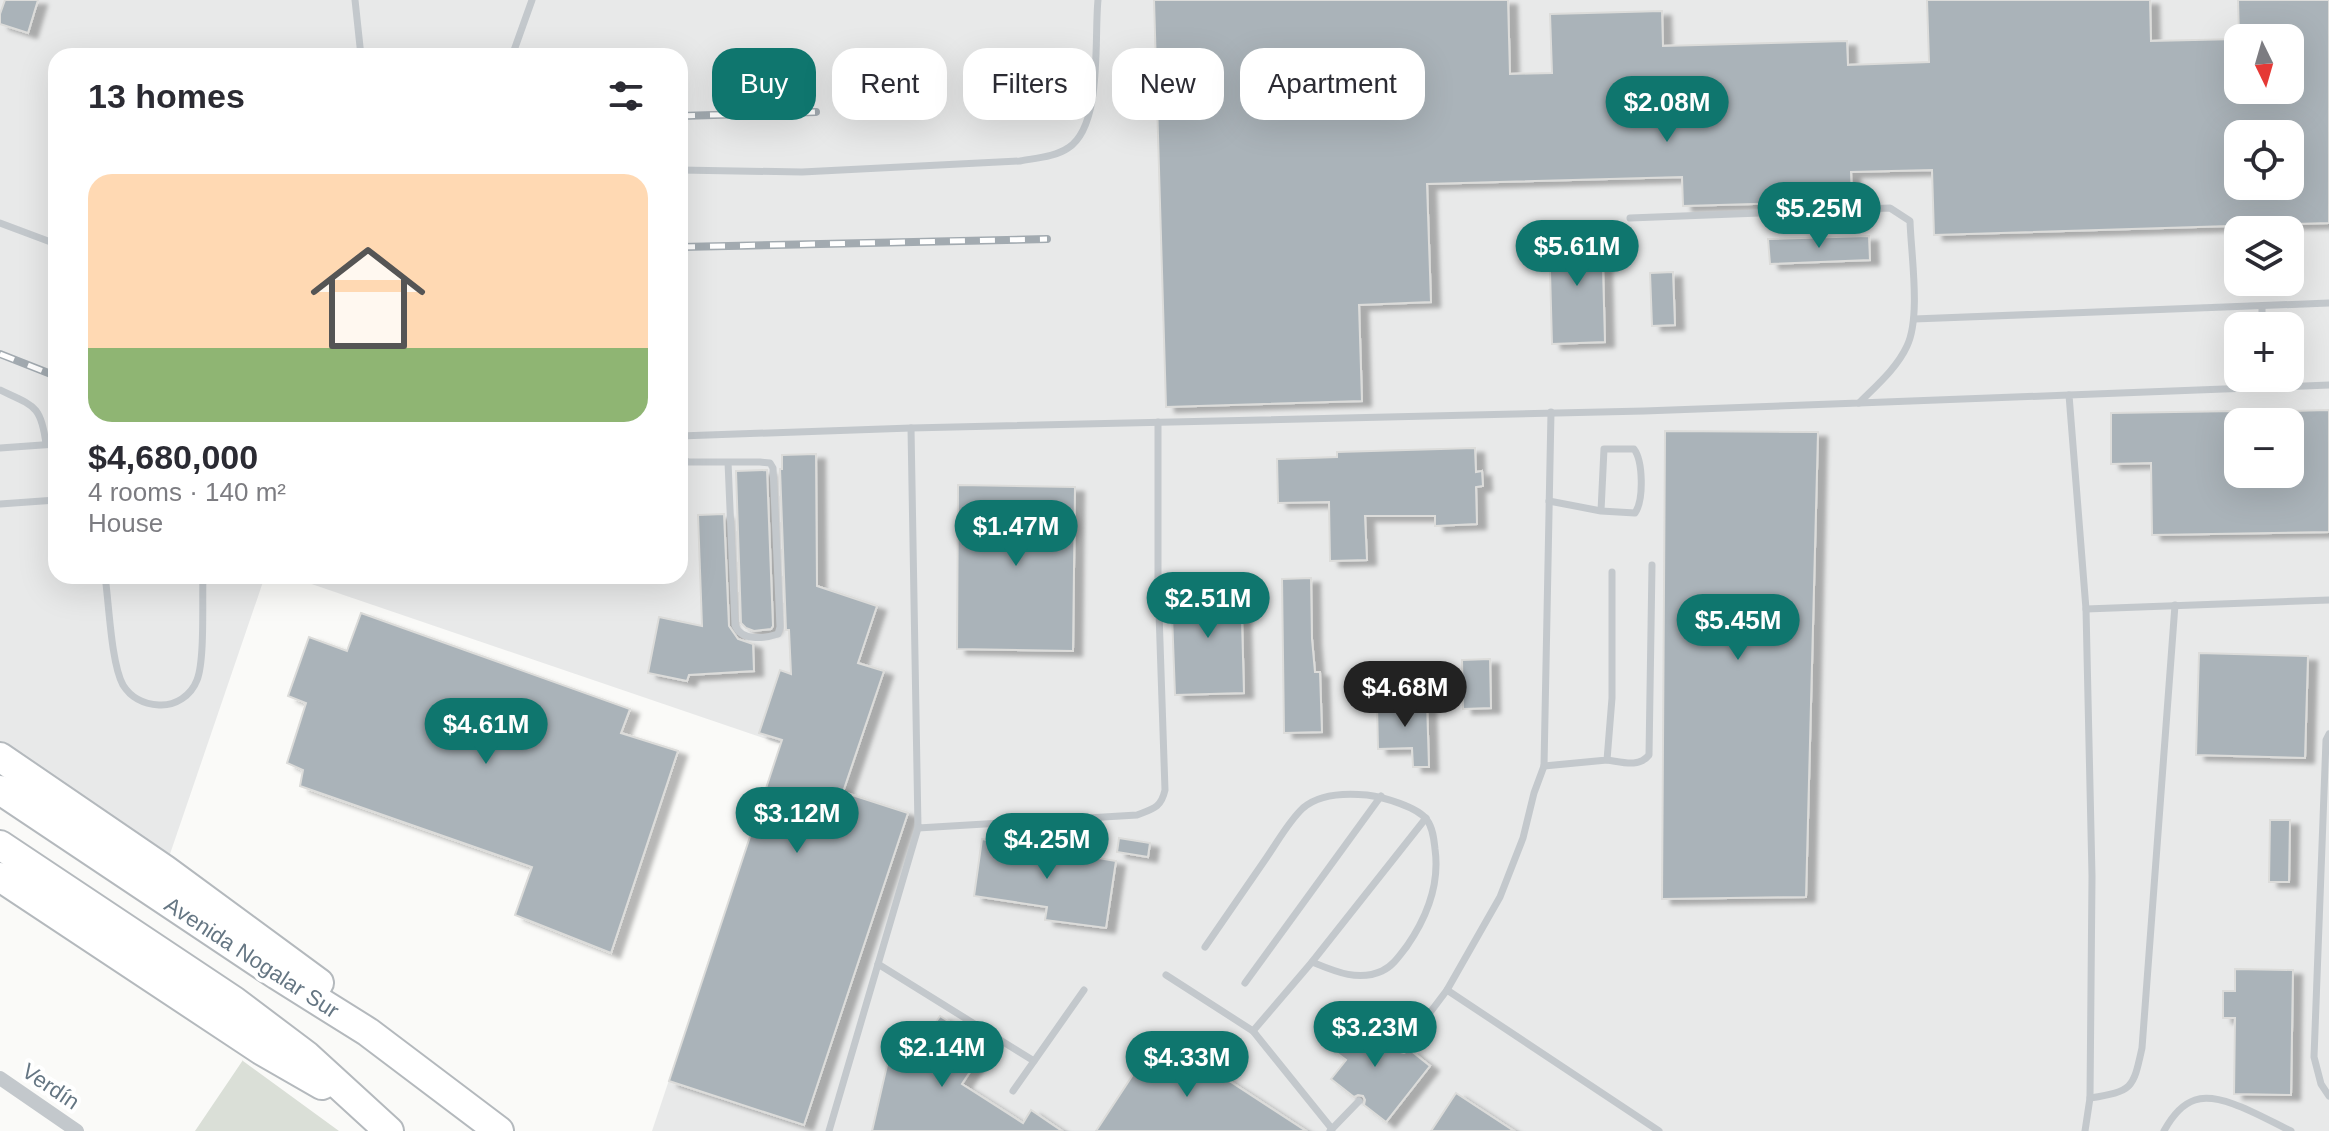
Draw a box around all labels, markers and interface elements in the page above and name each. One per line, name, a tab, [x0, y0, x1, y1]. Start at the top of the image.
north arrow	[2224, 24, 2304, 104]
map controls	[2224, 24, 2304, 488]
chip: Buy	[712, 48, 816, 120]
chip: Rent	[832, 48, 947, 120]
chip: Filters	[963, 48, 1096, 120]
chip: New	[1112, 48, 1224, 120]
chip: Apartment	[1240, 48, 1425, 120]
icon: filters	[604, 74, 648, 118]
pin: $2.08M	[1602, 76, 1732, 144]
text: 13 homes	[88, 77, 245, 115]
text: $2.08M	[1624, 87, 1710, 117]
button: locate	[2224, 120, 2304, 200]
pin: $5.25M	[1754, 182, 1884, 250]
text: $5.25M	[1776, 193, 1862, 223]
button: layers	[2224, 216, 2304, 296]
pin: $5.61M	[1512, 220, 1642, 288]
icon: home	[296, 226, 440, 370]
text: $5.61M	[1534, 231, 1620, 261]
button: +	[2224, 312, 2304, 392]
button: −	[2224, 408, 2304, 488]
text: $4,680,000	[88, 438, 258, 476]
text: 4 rooms · 140 m²	[88, 477, 286, 507]
pin: $1.47M	[951, 500, 1081, 568]
text: House	[88, 508, 163, 538]
text: $1.47M	[973, 511, 1059, 541]
pin: $2.51M	[1143, 572, 1273, 640]
text: $2.51M	[1165, 583, 1251, 613]
pin: $5.45M	[1673, 594, 1803, 662]
text: $5.45M	[1695, 605, 1781, 635]
pin: $4.68M	[1340, 661, 1470, 729]
text: $4.68M	[1362, 672, 1448, 702]
pin: $4.61M	[421, 698, 551, 766]
text: $4.61M	[443, 709, 529, 739]
pin: $3.12M	[732, 787, 862, 855]
text: $3.12M	[754, 798, 840, 828]
pin: $4.25M	[982, 813, 1112, 881]
text: $4.25M	[1004, 824, 1090, 854]
street label: Avenida Nogalar Sur	[160, 892, 343, 1023]
pin: $3.23M	[1310, 1001, 1440, 1069]
text: $3.23M	[1332, 1012, 1418, 1042]
pin: $2.14M	[877, 1021, 1007, 1089]
pin: $4.33M	[1122, 1031, 1252, 1099]
text: $2.14M	[899, 1032, 985, 1062]
text: $4.33M	[1144, 1042, 1230, 1072]
street label: Verdín	[17, 1058, 84, 1115]

